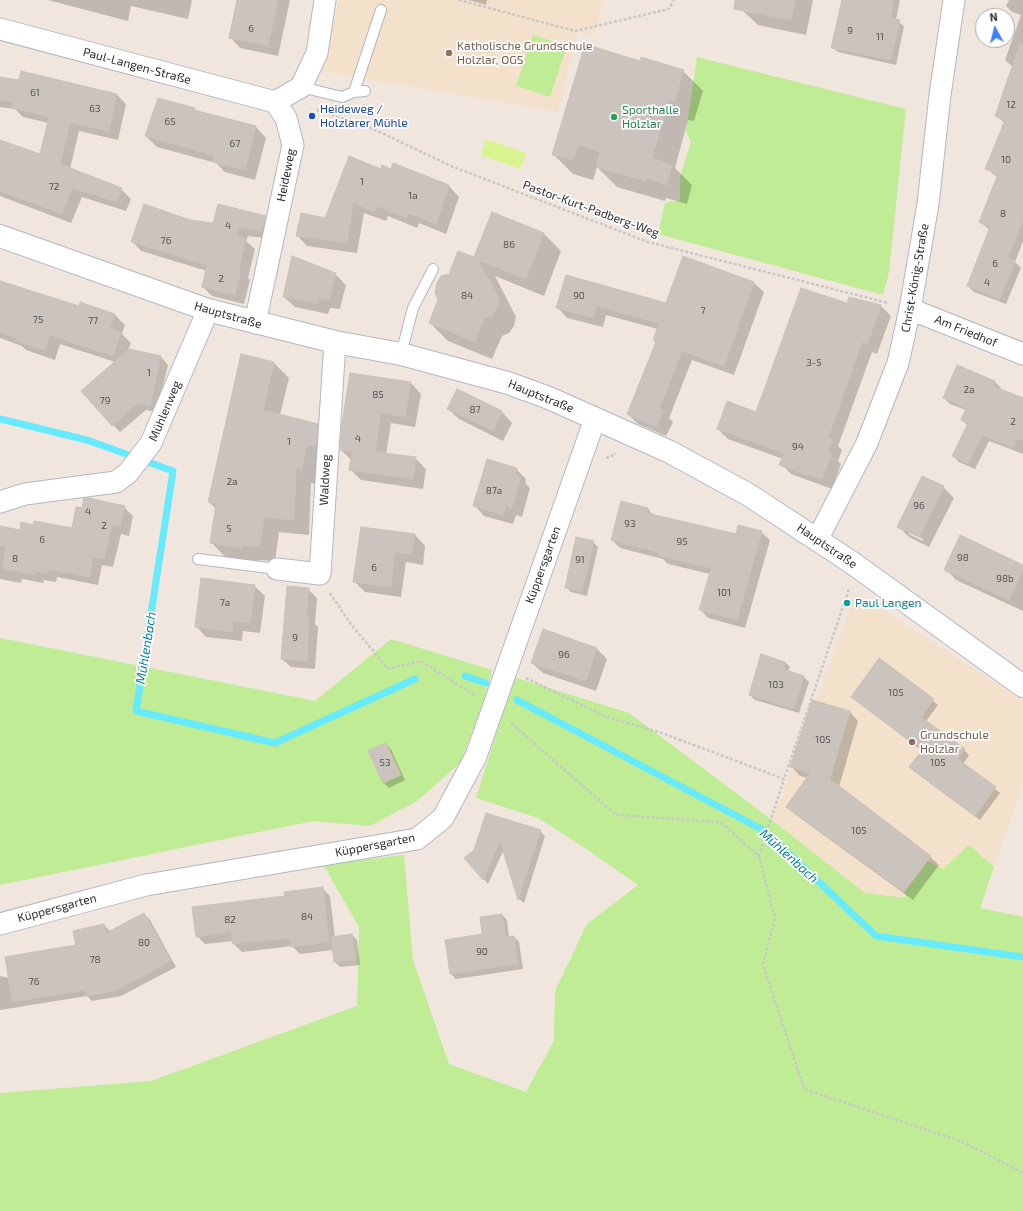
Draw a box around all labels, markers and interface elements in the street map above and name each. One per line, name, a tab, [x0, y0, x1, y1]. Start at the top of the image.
north arrow	[975, 8, 1015, 48]
text: N	[989, 10, 998, 24]
house number: 6	[248, 23, 254, 35]
house number: 9	[847, 25, 853, 37]
house number: 11	[876, 31, 884, 43]
place label: Katholische Grundschule Holzlar, OGS	[457, 39, 592, 67]
street label: Paul-Langen-Straße	[81, 45, 193, 87]
marker: Katholische Grundschule Holzlar, OGS	[444, 48, 454, 58]
house number: 61	[30, 87, 40, 99]
house number: 12	[1006, 99, 1016, 111]
place label: Heideweg / Holzlarer Mühle	[320, 102, 408, 130]
house number: 63	[89, 103, 101, 115]
place label: Sporthalle Holzlar	[622, 103, 679, 131]
marker: Heideweg / Holzlarer Mühle	[307, 111, 317, 121]
marker: Sporthalle Holzlar	[609, 112, 619, 122]
house number: 65	[164, 116, 176, 128]
house number: 67	[230, 138, 240, 150]
street label: Heideweg	[274, 147, 298, 203]
house number: 10	[1001, 154, 1011, 166]
house number: 1	[360, 176, 364, 188]
street label: Pastor-Kurt-Padberg-Weg	[521, 178, 661, 240]
house number: 72	[49, 181, 59, 193]
house number: 1a	[408, 190, 418, 202]
house number: 8	[1000, 208, 1006, 220]
house number: 4	[225, 220, 231, 232]
street label: Christ-König-Straße	[898, 222, 932, 334]
house number: 76	[161, 235, 171, 247]
house number: 86	[503, 239, 515, 251]
house number: 6	[992, 258, 998, 270]
house number: 2	[218, 273, 224, 285]
house number: 4	[984, 277, 990, 289]
house number: 84	[461, 290, 473, 302]
house number: 90	[573, 290, 585, 302]
street label: Hauptstraße	[193, 298, 263, 332]
house number: 7	[700, 305, 706, 317]
street label: Am Friedhof	[933, 312, 999, 350]
house number: 75	[33, 314, 43, 326]
house number: 77	[88, 315, 98, 327]
house number: 3-5	[806, 357, 822, 369]
house number: 1	[147, 367, 151, 379]
street label: Hauptstraße	[506, 376, 576, 416]
street label: Mühlenweg	[146, 379, 184, 443]
house number: 2a	[963, 384, 975, 396]
house number: 85	[372, 389, 384, 401]
house number: 79	[100, 395, 110, 407]
house number: 87	[469, 404, 481, 416]
house number: 2	[1010, 416, 1016, 428]
house number: 4	[355, 433, 361, 445]
house number: 1	[287, 436, 291, 448]
house number: 94	[792, 441, 804, 453]
street label: Waldweg	[316, 454, 334, 506]
house number: 2a	[226, 476, 238, 488]
house number: 87a	[486, 485, 502, 497]
house number: 96	[913, 500, 925, 512]
house number: 4	[85, 506, 91, 518]
house number: 93	[624, 518, 636, 530]
house number: 2	[101, 520, 107, 532]
street label: Hauptstraße	[794, 521, 860, 571]
house number: 5	[226, 523, 232, 535]
street label: Küppersgarten	[522, 524, 564, 606]
house number: 6	[39, 534, 45, 546]
house number: 95	[676, 536, 688, 548]
house number: 98	[957, 552, 969, 564]
house number: 8	[12, 553, 18, 565]
house number: 91	[575, 554, 585, 566]
house number: 6	[371, 562, 377, 574]
house number: 98b	[996, 573, 1014, 585]
house number: 101	[717, 587, 731, 599]
place label: Paul Langen	[855, 596, 921, 610]
house number: 7a	[220, 597, 230, 609]
marker: Paul Langen	[842, 598, 852, 608]
water label: Mühlenbach	[133, 611, 159, 685]
house number: 9	[292, 632, 298, 644]
house number: 96	[558, 649, 570, 661]
house number: 103	[768, 679, 784, 691]
house number: 105	[888, 687, 904, 699]
place label: Grundschule Holzlar	[920, 728, 989, 756]
house number: 105	[815, 734, 831, 746]
marker: Grundschule Holzlar	[907, 737, 917, 747]
house number: 53	[380, 757, 390, 769]
house number: 105	[930, 757, 946, 769]
house number: 105	[851, 825, 867, 837]
water label: Mühlenbach	[757, 826, 821, 886]
street label: Küppersgarten	[334, 830, 416, 860]
street label: Küppersgarten	[16, 891, 98, 925]
house number: 84	[301, 911, 313, 923]
house number: 82	[224, 914, 236, 926]
house number: 80	[138, 937, 150, 949]
house number: 90	[476, 946, 488, 958]
house number: 78	[89, 954, 101, 966]
house number: 76	[29, 976, 39, 988]

